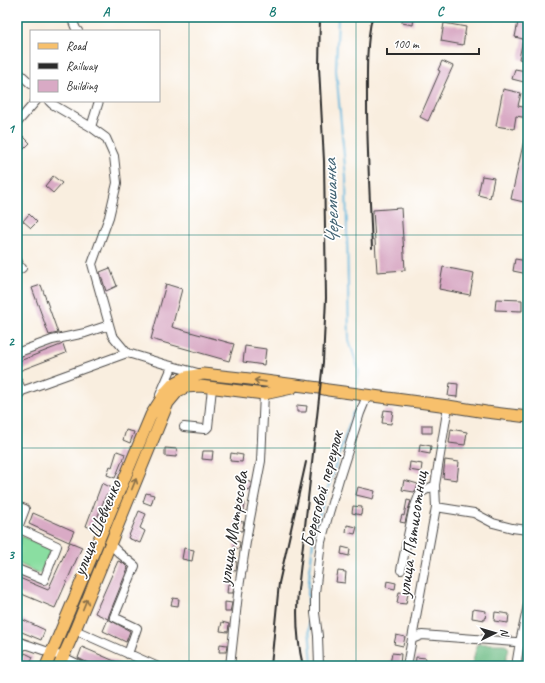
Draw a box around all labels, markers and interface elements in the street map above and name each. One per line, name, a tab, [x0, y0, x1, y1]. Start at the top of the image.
text: A	[103, 4, 111, 20]
text: B	[269, 4, 277, 20]
text: C	[437, 4, 445, 20]
legend	[30, 30, 160, 102]
scale bar	[387, 30, 479, 56]
text: 100 m	[393, 36, 420, 52]
text: Road	[66, 38, 88, 54]
text: Railway	[66, 58, 98, 74]
text: Building	[66, 78, 98, 94]
text: 1	[8, 121, 16, 137]
water label: Черемшанка	[317, 156, 345, 245]
text: 2	[8, 334, 15, 350]
one-way arrow	[254, 377, 267, 385]
street label: Береговой переулок	[295, 427, 349, 549]
street label: улица Матросова	[212, 468, 254, 588]
street label: улица Пятисотниц	[391, 469, 433, 599]
street label: улица Шевченко	[66, 475, 128, 581]
one-way arrow	[131, 479, 139, 491]
text: 3	[8, 547, 15, 563]
one-way arrow	[82, 599, 89, 611]
north arrow	[475, 613, 515, 653]
text: N	[498, 628, 512, 638]

